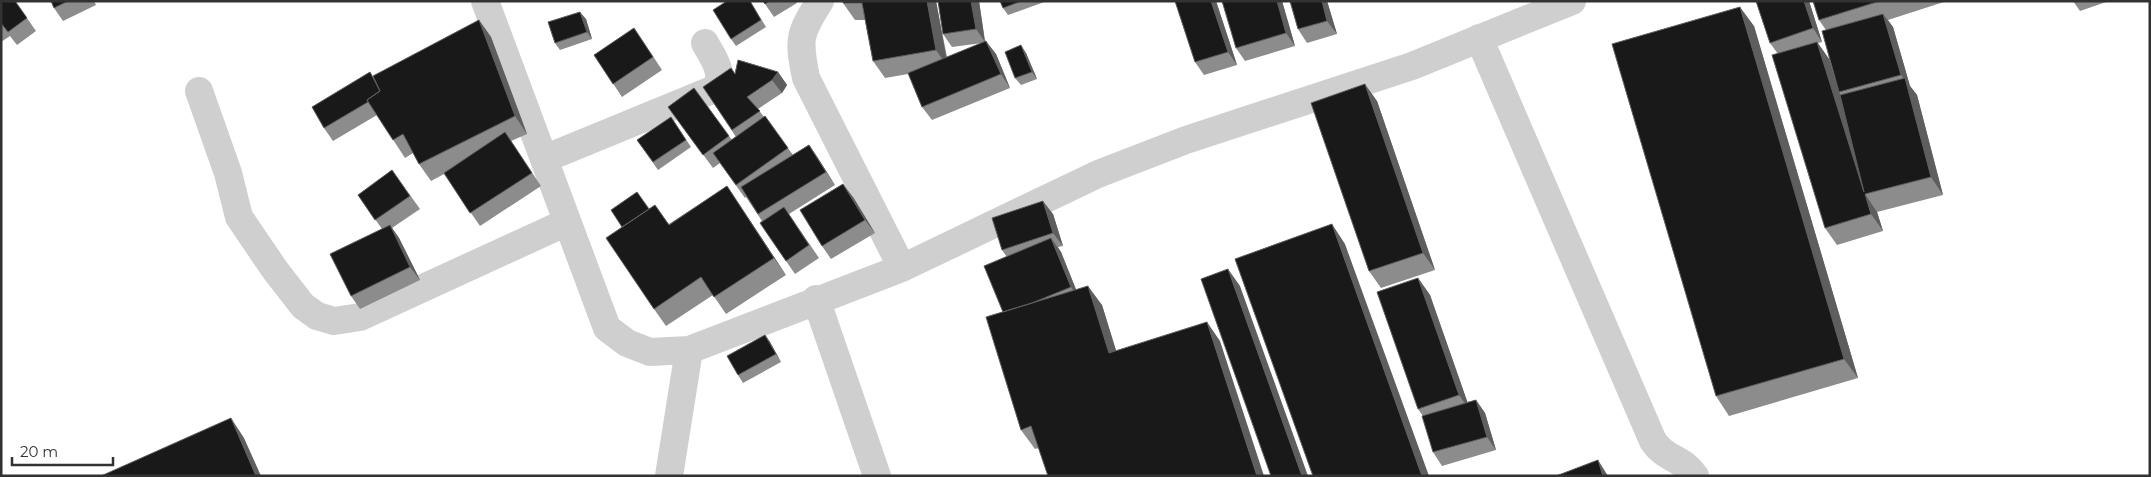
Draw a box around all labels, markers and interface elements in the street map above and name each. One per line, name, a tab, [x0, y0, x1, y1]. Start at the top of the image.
scale bar	[12, 434, 114, 466]
text: 20 m	[20, 442, 58, 461]

